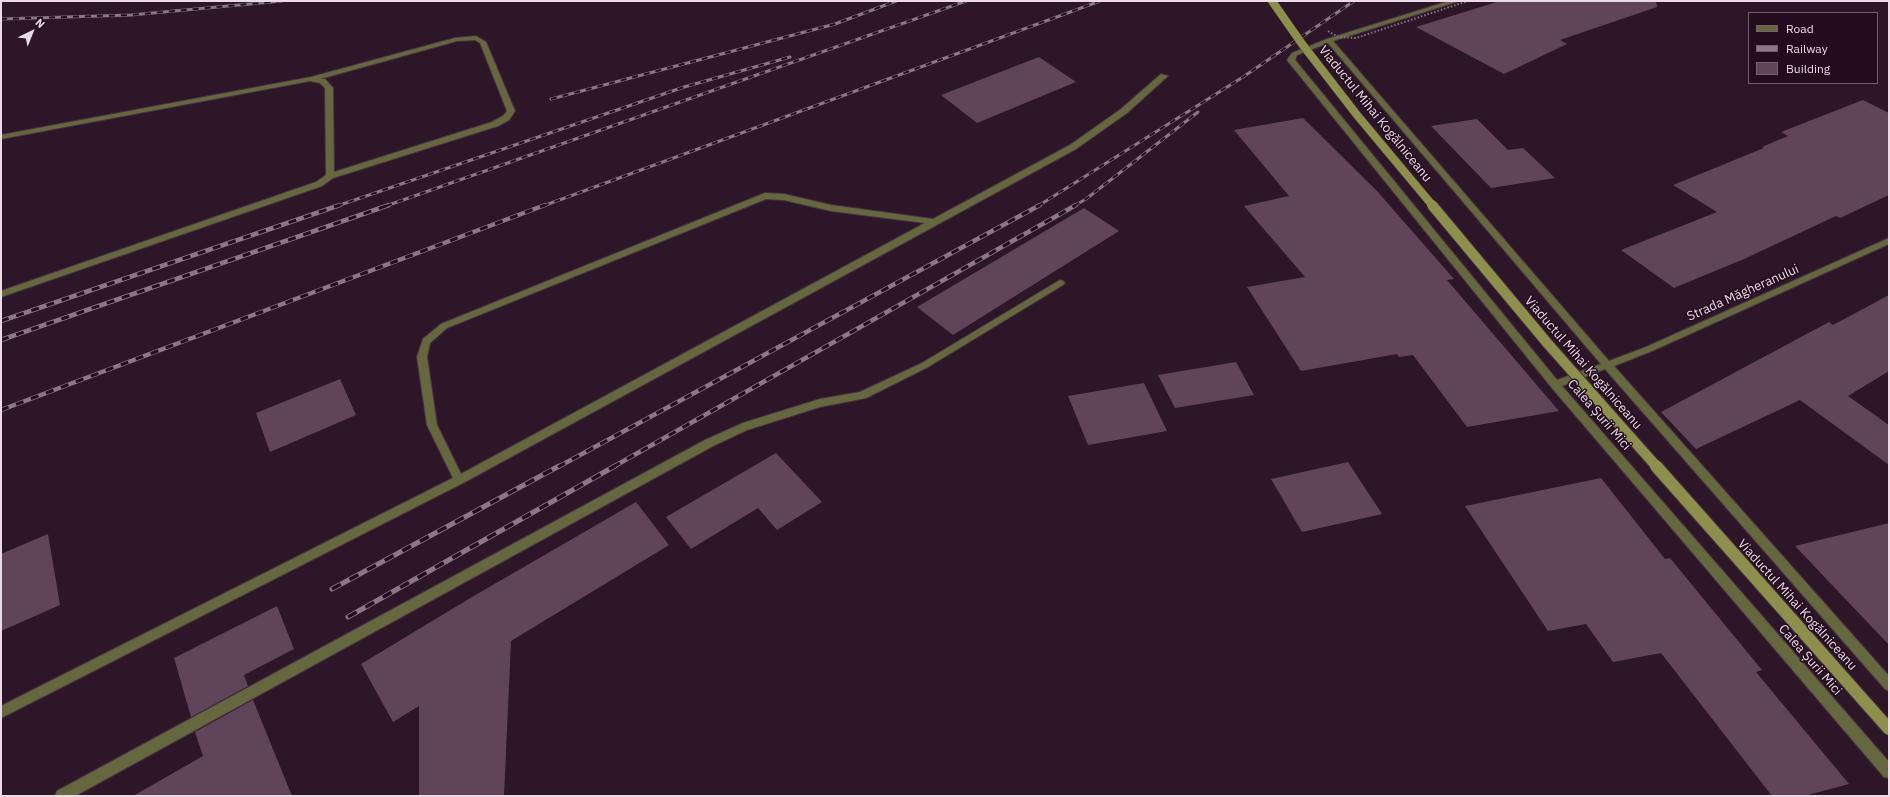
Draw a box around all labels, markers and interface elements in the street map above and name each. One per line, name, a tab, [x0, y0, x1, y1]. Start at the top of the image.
north arrow	[12, 12, 52, 52]
legend	[1748, 12, 1878, 84]
text: N	[32, 15, 48, 31]
text: Road	[1786, 21, 1814, 36]
text: Railway	[1786, 41, 1828, 56]
street label: Viaductul Mihai Kogălniceanu	[1315, 43, 1435, 185]
text: Building	[1786, 61, 1830, 76]
street label: Strada Măgheranului	[1685, 261, 1801, 325]
street label: Viaductul Mihai Kogălniceanu	[1521, 293, 1645, 433]
street label: Calea Șurii Mici	[1564, 376, 1634, 454]
street label: Viaductul Mihai Kogălniceanu	[1734, 536, 1860, 674]
street label: Calea Șurii Mici	[1775, 621, 1845, 699]

